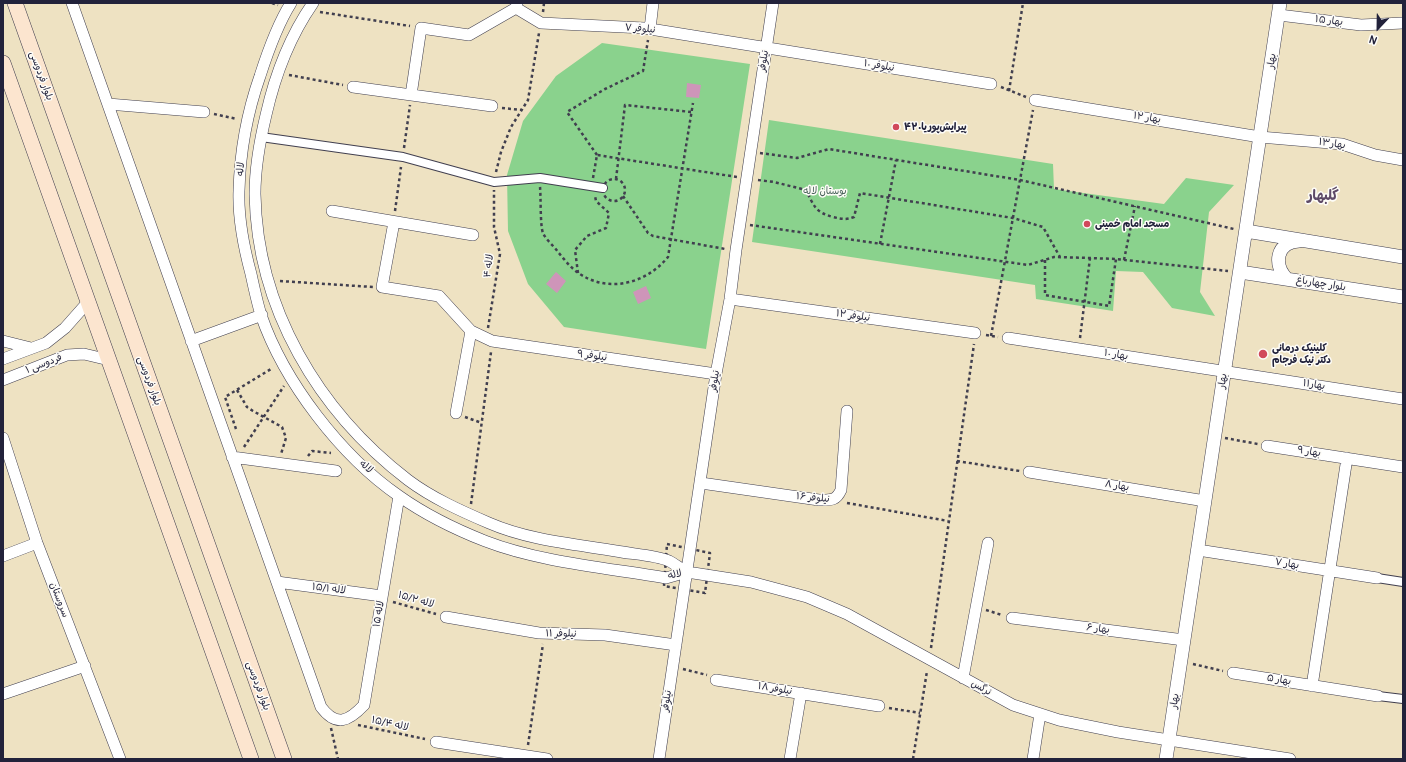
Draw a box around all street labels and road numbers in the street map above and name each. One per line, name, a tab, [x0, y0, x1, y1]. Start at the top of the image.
street label: بهار ۱۵	[1314, 13, 1344, 29]
street label: نیلوفر ۷	[624, 22, 656, 36]
street label: نیلوفر	[756, 49, 772, 73]
street label: بلوار فردوسی	[27, 50, 55, 102]
street label: بهار	[1265, 53, 1279, 69]
street label: نیلوفر ۱۰	[863, 58, 895, 74]
street label: بهار ۱۲	[1132, 110, 1162, 126]
street label: بهار۱۳	[1318, 136, 1346, 152]
street label: لاله	[234, 161, 248, 177]
street label: لاله ۴	[482, 254, 496, 278]
street label: بلوار چهارباغ	[1295, 274, 1347, 294]
street label: نیلوفر ۱۲	[835, 308, 871, 324]
street label: بهار ۱۰	[1103, 347, 1129, 363]
street label: نیلوفر ۹	[576, 348, 608, 364]
street label: فردوسی ۱	[24, 352, 64, 376]
street label: بلوار فردوسی	[135, 355, 163, 407]
street label: نیلوفر	[707, 369, 723, 393]
street label: بهار	[1216, 373, 1230, 389]
street label: بهار۱۱	[1302, 377, 1326, 393]
street label: بهار ۹	[1296, 444, 1322, 460]
street label: لاله	[357, 458, 375, 476]
street label: بهار ۸	[1104, 478, 1130, 494]
street label: نیلوفر ۱۶	[796, 491, 830, 505]
street label: بهار ۷	[1274, 556, 1300, 572]
street label: لاله	[667, 567, 683, 583]
street label: سروستان	[47, 581, 71, 619]
street label: لاله ۱۵/۱	[311, 581, 347, 597]
street label: لاله ۱۵/۲	[397, 589, 435, 611]
street label: لاله ۱۵	[371, 600, 387, 628]
street label: بهار ۶	[1086, 622, 1110, 636]
street label: نیلوفر ۱۱	[545, 628, 577, 640]
street label: بلوار فردوسی	[244, 660, 272, 712]
street label: بهار ۵	[1266, 672, 1292, 688]
street label: نرگس	[969, 678, 993, 698]
street label: نیلوفر ۱۸	[757, 680, 793, 698]
street label: نیلوفر	[659, 689, 675, 713]
street label: بهار	[1168, 693, 1182, 709]
street label: لاله ۱۵/۴	[370, 714, 410, 734]

